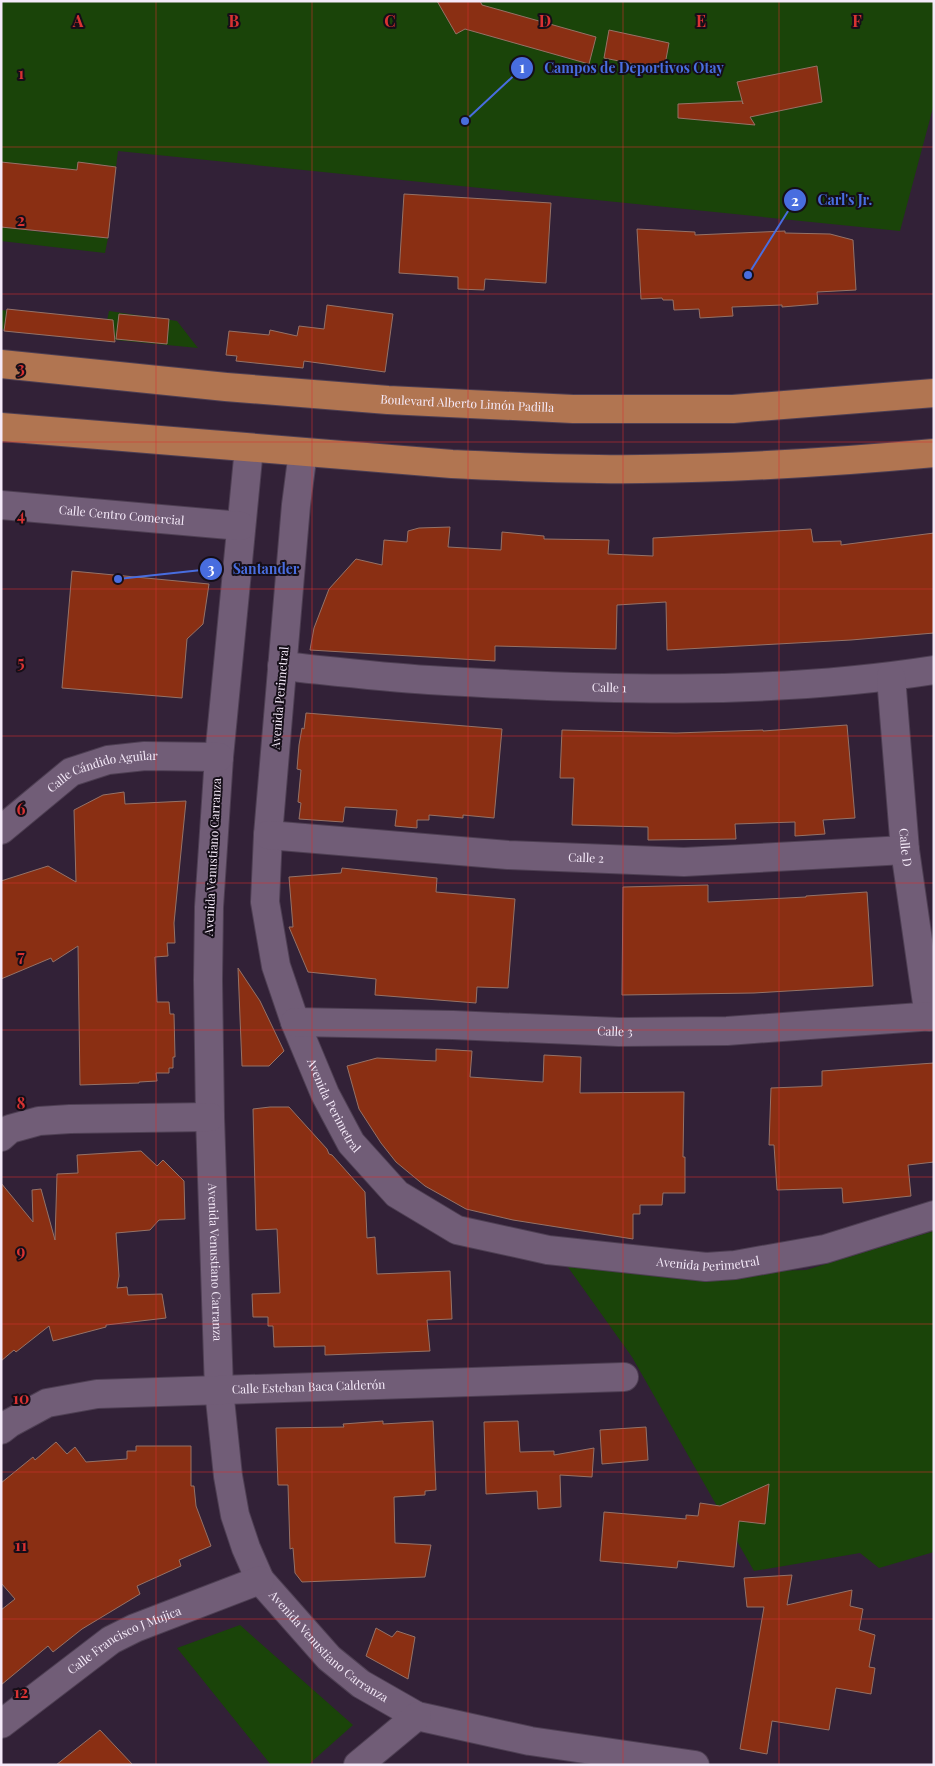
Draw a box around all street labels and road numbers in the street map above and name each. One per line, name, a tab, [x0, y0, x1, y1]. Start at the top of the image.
street label: Boulevard Alberto Limón Padilla	[380, 390, 555, 415]
street label: Calle Centro Comercial	[58, 501, 186, 528]
street label: Avenida Perimetral	[266, 645, 292, 751]
street label: Calle 1	[592, 678, 627, 695]
street label: Calle Cándido Aguilar	[43, 747, 158, 796]
street label: Avenida Venustiano Carranza	[200, 778, 224, 937]
street label: Calle D	[896, 827, 916, 868]
street label: Calle 2	[568, 848, 605, 866]
street label: Calle 3	[597, 1022, 633, 1039]
street label: Avenida Perimetral	[304, 1055, 365, 1156]
street label: Avenida Venustiano Carranza	[205, 1182, 226, 1341]
street label: Avenida Perimetral	[655, 1252, 761, 1274]
street label: Calle Esteban Baca Calderón	[232, 1376, 386, 1397]
street label: Avenida Venustiano Carranza	[265, 1586, 392, 1705]
street label: Calle Francisco J Mujica	[64, 1602, 183, 1677]

